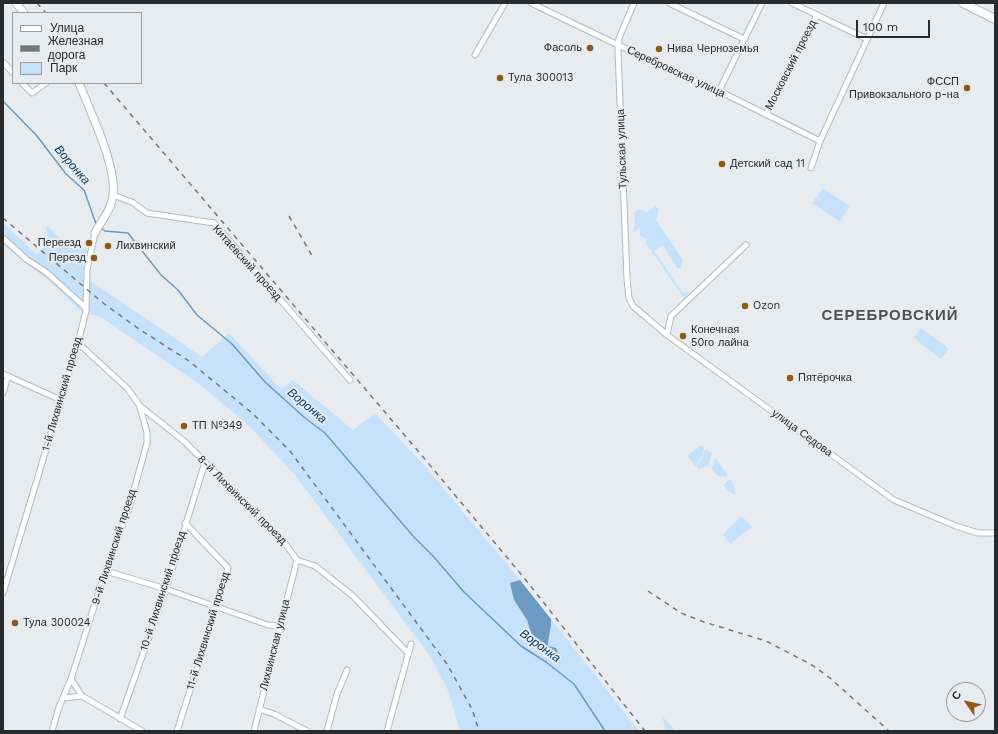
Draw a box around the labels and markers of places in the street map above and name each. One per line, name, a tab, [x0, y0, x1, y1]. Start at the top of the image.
place label: Фасоль	[544, 41, 582, 55]
place label: Нива Черноземья	[667, 42, 759, 56]
marker: Фасоль	[585, 43, 595, 53]
marker: Нива Черноземья	[654, 44, 664, 54]
place label: Тула 300013	[508, 71, 573, 85]
marker: Тула 300013	[495, 73, 505, 83]
place label: ФССП Привокзального р-на	[849, 75, 959, 101]
marker: ФССП Привокзального р-на	[962, 83, 972, 93]
place label: Детский сад 11	[730, 157, 805, 171]
marker: Детский сад 11	[717, 159, 727, 169]
place label: Переезд	[38, 236, 81, 250]
marker: Переезд	[84, 238, 94, 248]
place label: Лихвинский	[116, 239, 176, 253]
marker: Лихвинский	[103, 241, 113, 251]
place label: Перезд	[49, 251, 86, 265]
marker: Перезд	[89, 253, 99, 263]
place label: Ozon	[753, 299, 780, 313]
marker: Ozon	[740, 301, 750, 311]
place label: Конечная 50го лайна	[691, 323, 749, 349]
marker: Конечная 50го лайна	[678, 331, 688, 341]
place label: Пятёрочка	[798, 371, 852, 385]
marker: Пятёрочка	[785, 373, 795, 383]
place label: ТП №349	[192, 419, 242, 433]
marker: ТП №349	[179, 421, 189, 431]
place label: Тула 300024	[23, 616, 90, 630]
marker: Тула 300024	[10, 618, 20, 628]

